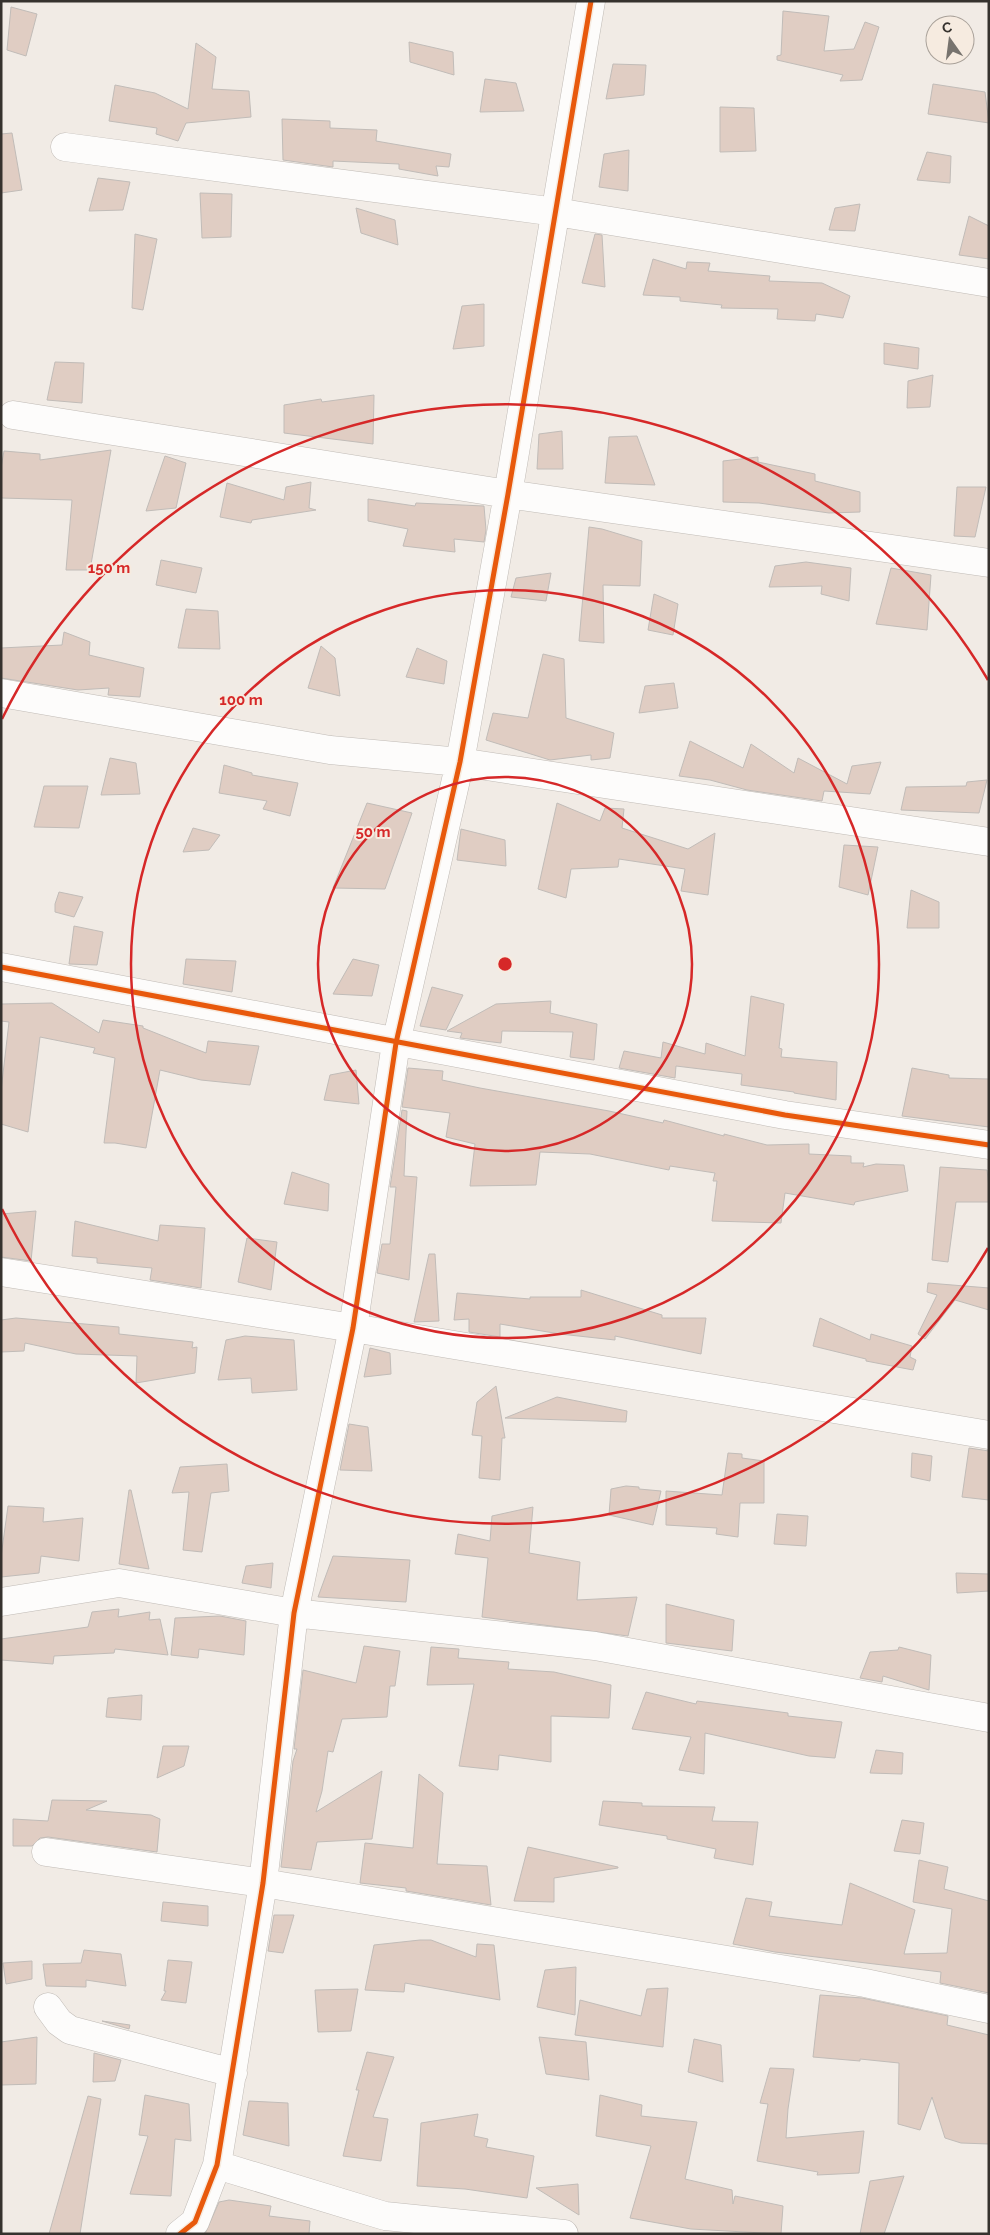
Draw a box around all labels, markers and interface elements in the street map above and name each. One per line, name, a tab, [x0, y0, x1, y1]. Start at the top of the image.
north arrow	[925, 15, 975, 65]
text: С	[940, 18, 954, 36]
text: 150 m	[88, 559, 130, 577]
text: 100 m	[219, 691, 263, 709]
text: 50 m	[355, 823, 391, 841]
centre of rings	[496, 955, 514, 973]

